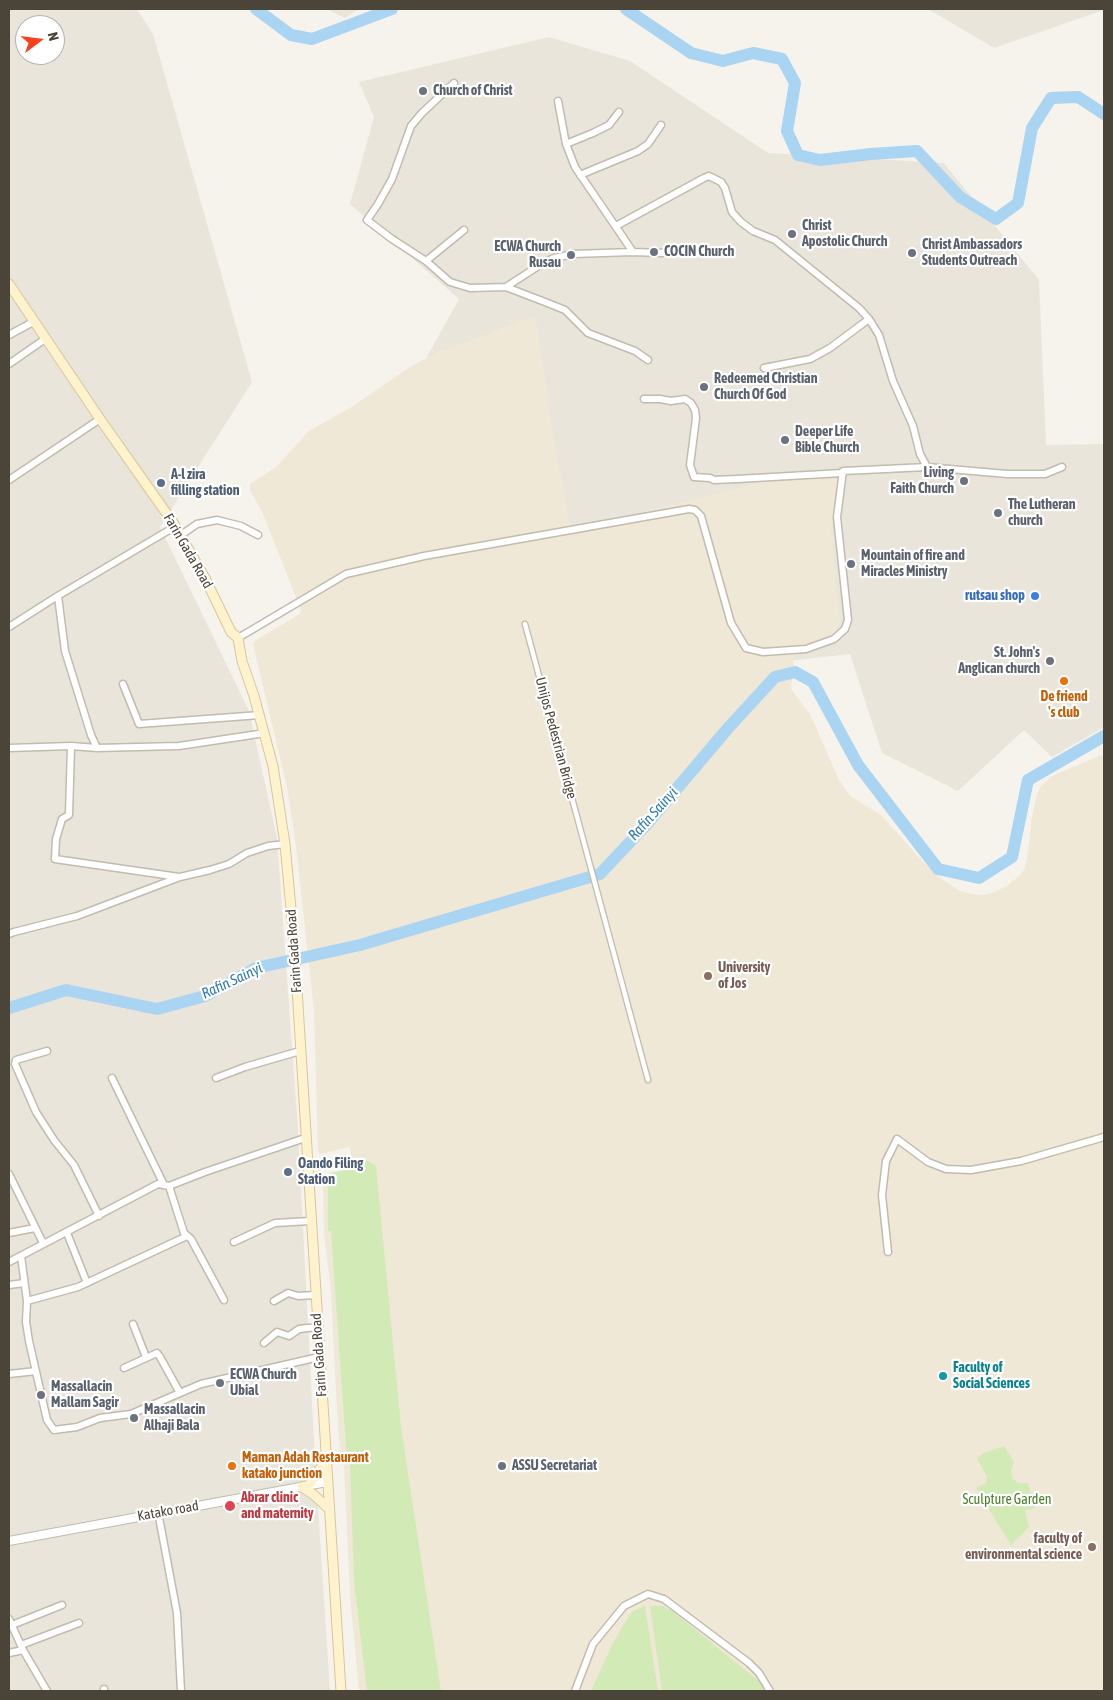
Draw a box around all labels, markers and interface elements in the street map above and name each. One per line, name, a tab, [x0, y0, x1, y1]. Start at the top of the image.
north arrow	[15, 15, 65, 65]
text: N	[45, 30, 62, 42]
place label: Church of Christ	[433, 83, 513, 99]
marker: Church of Christ	[417, 85, 429, 97]
place label: Christ Apostolic Church	[802, 218, 887, 250]
marker: Christ Apostolic Church	[786, 228, 798, 240]
place label: Christ Ambassadors Students Outreach	[922, 237, 1022, 270]
place label: ECWA Church Rusau	[494, 239, 561, 272]
place label: COCIN Church	[664, 244, 734, 260]
marker: COCIN Church	[648, 246, 660, 258]
marker: Christ Ambassadors Students Outreach	[906, 247, 918, 259]
marker: ECWA Church Rusau	[565, 249, 577, 261]
place label: Redeemed Christian Church Of God	[714, 371, 817, 404]
marker: Redeemed Christian Church Of God	[698, 381, 710, 393]
place label: Deeper Life Bible Church	[795, 424, 859, 457]
marker: Deeper Life Bible Church	[779, 434, 791, 446]
place label: Living Faith Church	[890, 465, 954, 498]
place label: A-l zira filling station	[171, 467, 240, 500]
marker: Living Faith Church	[958, 475, 970, 487]
marker: A-l zira filling station	[155, 477, 167, 489]
place label: The Lutheran church	[1008, 497, 1075, 530]
marker: The Lutheran church	[992, 507, 1004, 519]
street label: Farin Gada Road	[160, 511, 216, 591]
place label: Mountain of fire and Miracles Ministry	[861, 548, 965, 580]
marker: Mountain of fire and Miracles Ministry	[845, 558, 857, 570]
place label: rutsau shop	[965, 588, 1025, 604]
marker: rutsau shop	[1029, 590, 1041, 602]
place label: St. John's Anglican church	[958, 645, 1040, 678]
marker: St. John's Anglican church	[1044, 655, 1056, 667]
street label: Unijos Pedestrian Bridge	[532, 675, 580, 801]
marker: De friend 's club	[1058, 675, 1070, 687]
place label: De friend 's club	[1040, 689, 1088, 722]
water label: Rafin Sainyi	[625, 784, 681, 844]
street label: Farin Gada Road	[283, 909, 305, 993]
water label: Rafin Sainyi	[199, 959, 265, 1003]
place label: University of Jos	[718, 960, 770, 992]
marker: University of Jos	[702, 970, 714, 982]
place label: Oando Filing Station	[298, 1156, 363, 1188]
marker: Oando Filing Station	[282, 1166, 294, 1178]
street label: Farin Gada Road	[308, 1313, 330, 1397]
place label: Faculty of Social Sciences	[953, 1360, 1030, 1392]
place label: ECWA Church Ubial	[230, 1367, 297, 1400]
marker: Faculty of Social Sciences	[937, 1370, 949, 1382]
marker: ECWA Church Ubial	[214, 1377, 226, 1389]
place label: Massallacin Mallam Sagir	[51, 1379, 119, 1411]
marker: Massallacin Mallam Sagir	[35, 1389, 47, 1401]
place label: Massallacin Alhaji Bala	[144, 1402, 205, 1434]
marker: Massallacin Alhaji Bala	[128, 1412, 140, 1424]
place label: Maman Adah Restaurant katako junction	[242, 1450, 369, 1482]
place label: ASSU Secretariat	[512, 1458, 597, 1474]
marker: Maman Adah Restaurant katako junction	[226, 1460, 238, 1472]
marker: ASSU Secretariat	[496, 1460, 508, 1472]
place label: Abrar clinic and maternity	[241, 1490, 314, 1522]
park label: Sculpture Garden	[962, 1492, 1052, 1508]
street label: Katako road	[136, 1497, 200, 1525]
marker: Abrar clinic and maternity	[223, 1499, 237, 1513]
place label: faculty of environmental science	[965, 1531, 1082, 1564]
marker: faculty of environmental science	[1086, 1541, 1098, 1553]

